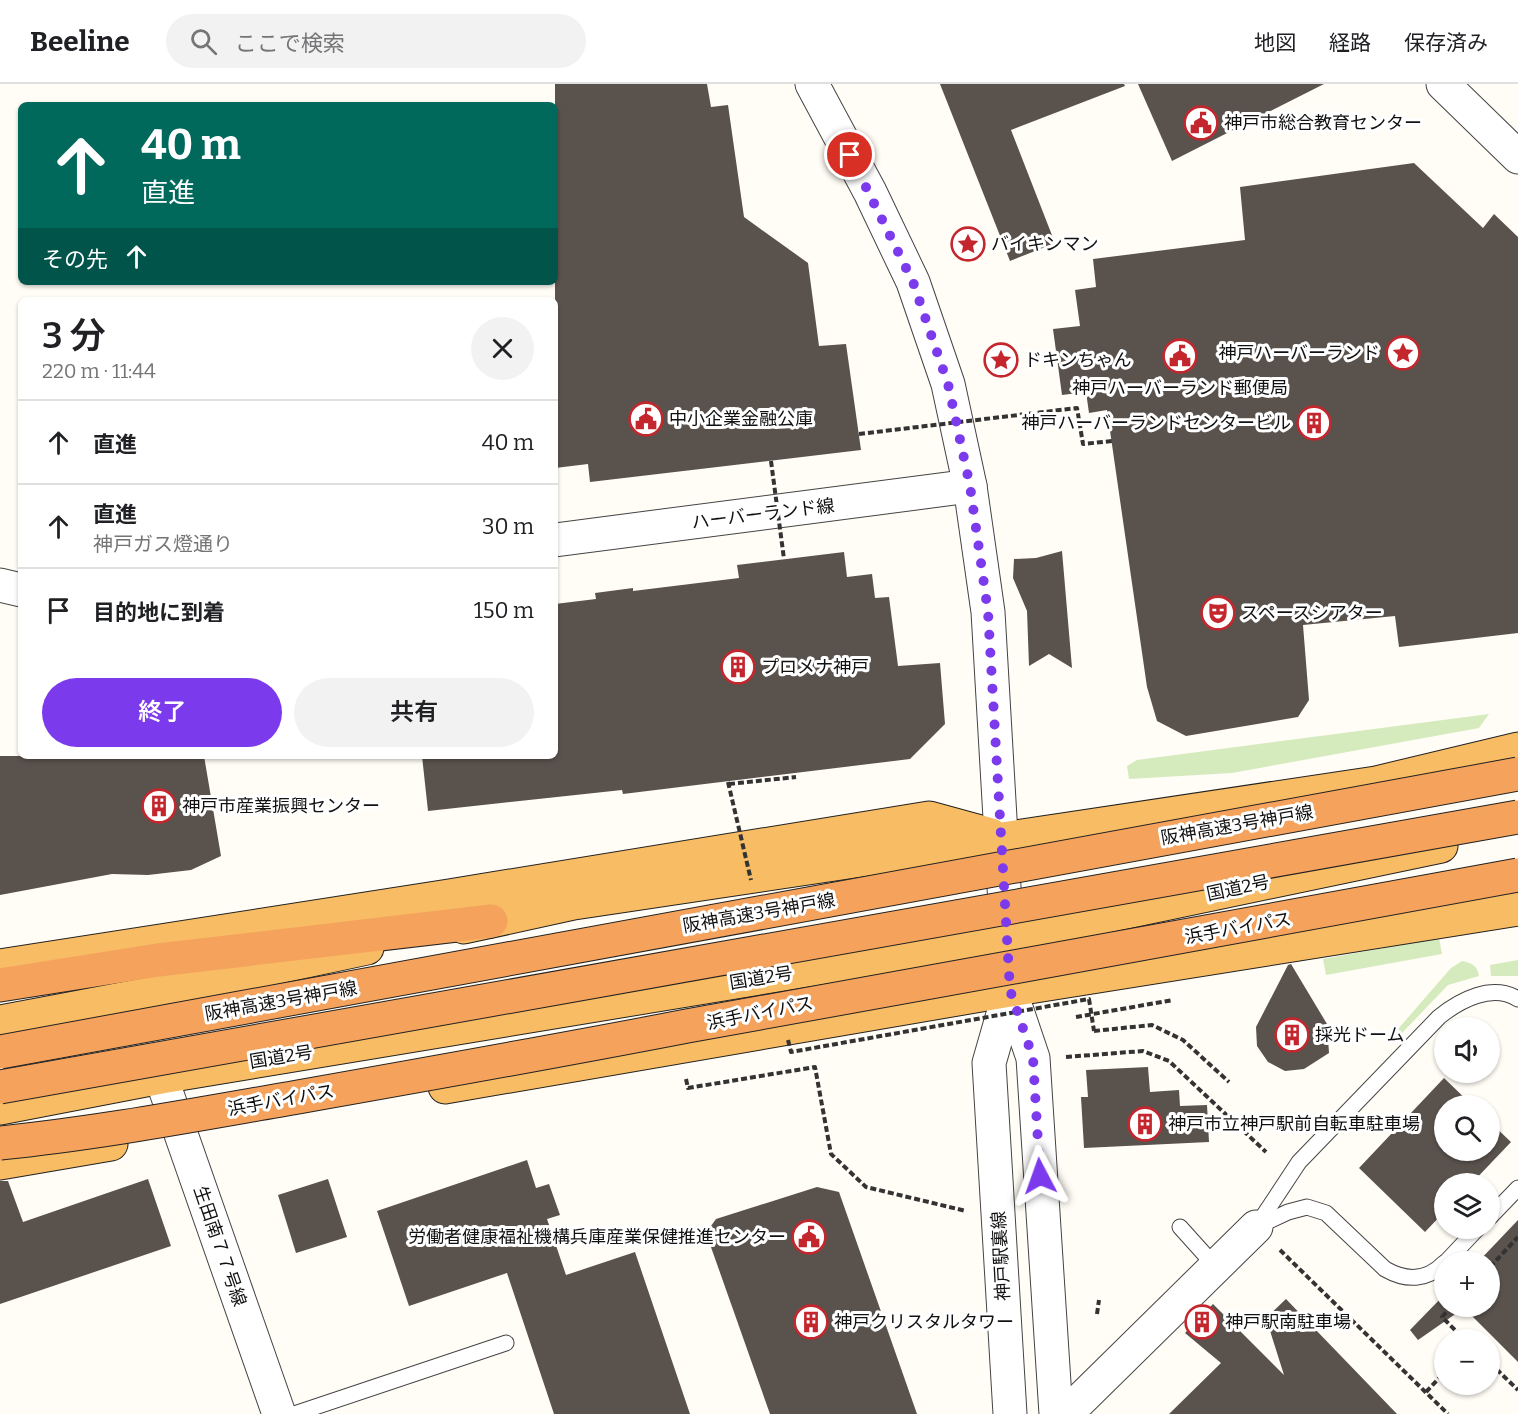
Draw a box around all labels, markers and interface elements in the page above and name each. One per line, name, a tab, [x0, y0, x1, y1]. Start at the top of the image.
search box	[166, 14, 586, 68]
text: Beeline	[30, 25, 130, 58]
icon: search	[187, 25, 220, 58]
text: ここで検索	[235, 30, 345, 57]
text: 地図	[1254, 30, 1296, 56]
text: 経路	[1329, 30, 1371, 56]
text: 保存済み	[1404, 30, 1488, 56]
public building icon: 神戸市総合教育センター	[1183, 105, 1219, 141]
place label: 神戸市総合教育センター	[1224, 112, 1422, 134]
text: 40 m	[141, 120, 241, 170]
icon: ahead	[42, 126, 120, 204]
pin	[824, 129, 875, 180]
icon: arrive	[833, 138, 866, 171]
text: 直進	[141, 177, 195, 209]
place icon: バイキンマン	[950, 226, 986, 262]
place label: バイキンマン	[991, 233, 1098, 255]
icon: ahead	[120, 240, 153, 273]
text: その先	[42, 246, 108, 273]
text: 3 分	[42, 314, 105, 358]
button: close	[471, 317, 534, 380]
place icon: 神戸ハーバーランド	[1385, 335, 1421, 371]
public building icon: 神戸ハーバーランド郵便局	[1162, 338, 1198, 374]
place icon: ドキンちゃん	[983, 342, 1019, 378]
place label: 神戸ハーバーランド	[1218, 342, 1380, 364]
place label: ドキンちゃん	[1024, 349, 1131, 371]
text: 220 m · 11:44	[42, 359, 156, 383]
place label: 神戸ハーバーランド郵便局	[1072, 377, 1288, 399]
public building icon: 中小企業金融公庫	[628, 401, 664, 437]
building icon: 神戸ハーバーランドセンタービル	[1296, 405, 1332, 441]
place label: 中小企業金融公庫	[669, 408, 813, 430]
place label: 神戸ハーバーランドセンタービル	[1021, 412, 1291, 434]
icon: ahead	[42, 426, 75, 459]
text: 40 m	[482, 429, 534, 456]
text: 直進	[93, 431, 137, 458]
street label: ハーバーランド線	[690, 494, 836, 534]
text: 直進	[93, 501, 137, 528]
icon: ahead	[42, 510, 75, 543]
text: 30 m	[482, 513, 534, 540]
text: 神戸ガス燈通り	[93, 532, 233, 556]
icon: arrive	[42, 594, 75, 627]
theatre icon: スペースシアター	[1200, 595, 1236, 631]
text: 150 m	[474, 597, 534, 624]
text: 目的地に到着	[93, 599, 225, 626]
place label: スペースシアター	[1241, 602, 1383, 624]
building icon: プロメナ神戸	[720, 649, 756, 685]
place label: プロメナ神戸	[761, 656, 869, 678]
button: 終了	[42, 678, 282, 747]
button: 共有	[294, 678, 534, 747]
building icon: 神戸市産業振興センター	[141, 788, 177, 824]
place label: 神戸市産業振興センター	[182, 795, 380, 817]
street label: 阪神高速3号神戸線	[1159, 801, 1315, 849]
street label: 国道2号	[1205, 871, 1271, 905]
street label: 阪神高速3号神戸線	[681, 889, 837, 937]
street label: 浜手バイパス	[1183, 908, 1293, 948]
street label: 国道2号	[728, 962, 794, 994]
street label: 阪神高速3号神戸線	[203, 977, 359, 1025]
street label: 浜手バイパス	[705, 992, 815, 1034]
building icon: 採光ドーム	[1274, 1017, 1310, 1053]
map controls	[1434, 1017, 1500, 1395]
button: sound	[1434, 1017, 1500, 1083]
place label: 採光ドーム	[1315, 1024, 1404, 1046]
street label: 国道2号	[248, 1041, 314, 1073]
street label: 浜手バイパス	[226, 1080, 336, 1120]
button: search	[1434, 1095, 1500, 1161]
building icon: 神戸市立神戸駅前自転車駐車場	[1127, 1106, 1163, 1142]
place label: 神戸市立神戸駅前自転車駐車場	[1168, 1113, 1420, 1135]
position arrow	[1008, 1144, 1072, 1208]
button: layers	[1434, 1173, 1500, 1239]
street label: 生田南７７号線	[189, 1183, 251, 1309]
street label: 神戸駅裏線	[988, 1210, 1014, 1302]
public building icon: 労働者健康福祉機構兵庫産業保健推進センター	[791, 1219, 827, 1255]
place label: 労働者健康福祉機構兵庫産業保健推進センター	[408, 1226, 786, 1248]
button: +	[1434, 1251, 1500, 1317]
building icon: 神戸クリスタルタワー	[793, 1304, 829, 1340]
building icon: 神戸駅南駐車場	[1184, 1304, 1220, 1340]
place label: 神戸クリスタルタワー	[834, 1311, 1014, 1333]
place label: 神戸駅南駐車場	[1225, 1311, 1351, 1333]
button: −	[1434, 1329, 1500, 1395]

